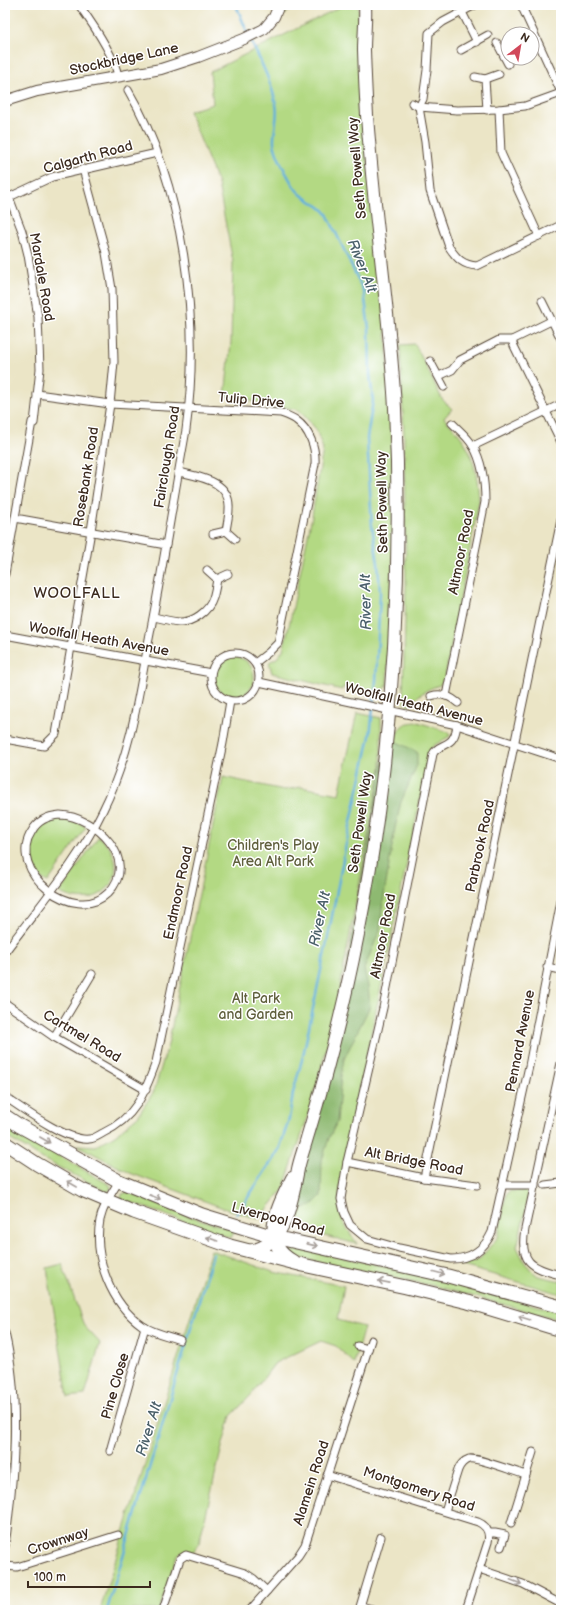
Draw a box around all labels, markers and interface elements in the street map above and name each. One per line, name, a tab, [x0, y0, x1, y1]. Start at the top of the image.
north arrow	[500, 26, 540, 66]
text: N	[518, 30, 532, 46]
street label: Stockbridge Lane	[68, 39, 180, 79]
street label: Seth Powell Way	[344, 116, 370, 220]
street label: Calgarth Road	[41, 137, 135, 177]
street label: Mardale Road	[26, 231, 58, 323]
water label: River Alt	[343, 236, 381, 296]
street label: Tulip Drive	[217, 389, 285, 411]
street label: Fairclough Road	[151, 405, 183, 509]
street label: Rosebank Road	[70, 426, 102, 528]
street label: Seth Powell Way	[373, 450, 391, 553]
street label: Altmoor Road	[444, 508, 478, 596]
water label: River Alt	[356, 573, 376, 630]
district label: WOOLFALL	[33, 584, 121, 603]
street label: Woolfall Heath Avenue	[28, 618, 170, 660]
street label: Woolfall Heath Avenue	[343, 679, 485, 729]
street label: Seth Powell Way	[344, 770, 376, 874]
street label: Parbrook Road	[462, 798, 498, 894]
park label: Children's Play Area Alt Park	[227, 837, 320, 870]
street label: Endmoor Road	[160, 845, 196, 941]
water label: River Alt	[305, 889, 335, 948]
street label: Altmoor Road	[366, 892, 400, 980]
street label: Pennard Avenue	[502, 988, 538, 1094]
park label: Alt Park and Garden	[218, 990, 294, 1023]
street label: Cartmel Road	[40, 1006, 124, 1066]
one-way arrow	[39, 1137, 51, 1145]
street label: Alt Bridge Road	[363, 1143, 465, 1179]
one-way arrow	[66, 1180, 78, 1188]
one-way arrow	[148, 1193, 160, 1201]
street label: Liverpool Road	[230, 1198, 326, 1240]
one-way arrow	[205, 1235, 218, 1242]
one-way arrow	[305, 1242, 318, 1250]
one-way arrow	[432, 1270, 445, 1278]
one-way arrow	[378, 1278, 391, 1286]
one-way arrow	[518, 1314, 531, 1321]
street label: Pine Close	[97, 1351, 133, 1421]
water label: River Alt	[132, 1399, 166, 1459]
street label: Alamein Road	[289, 1438, 333, 1528]
street label: Montgomery Road	[361, 1463, 477, 1515]
street label: Crownway	[25, 1523, 91, 1559]
scale bar	[28, 1563, 150, 1589]
text: 100 m	[34, 1570, 66, 1585]
one-way arrow	[510, 1578, 522, 1586]

